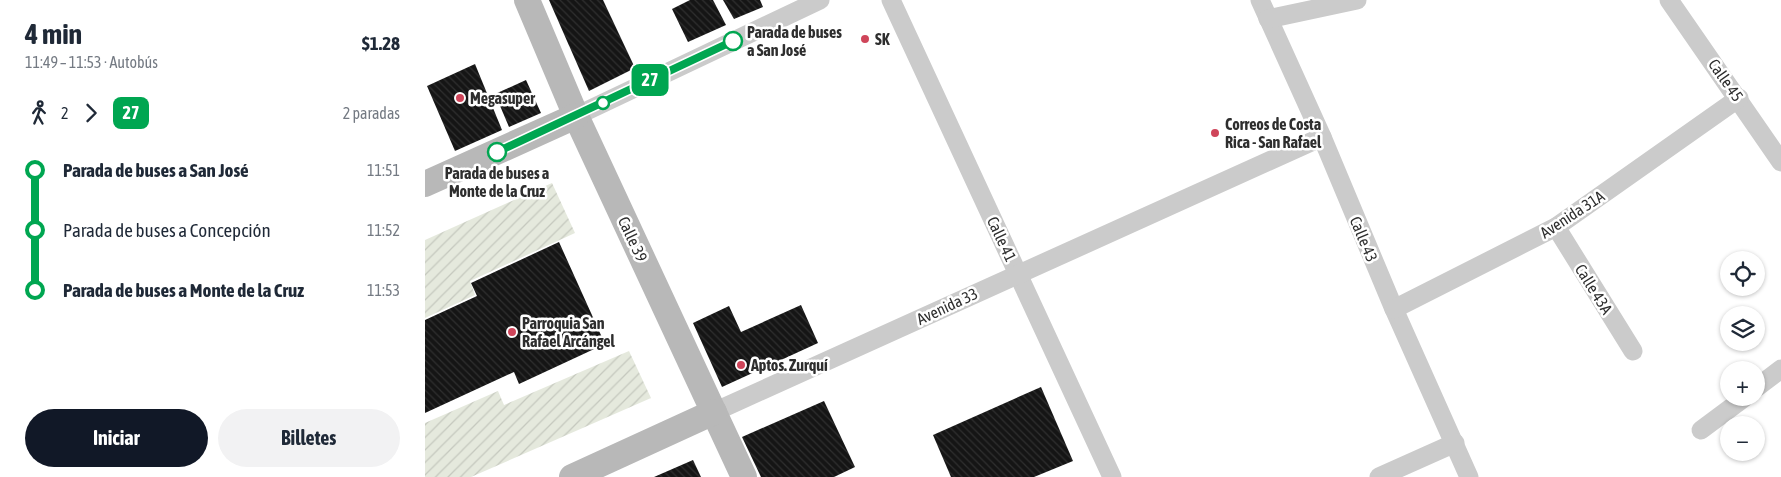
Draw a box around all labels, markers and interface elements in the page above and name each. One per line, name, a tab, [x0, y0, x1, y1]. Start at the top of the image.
text: 4 min	[25, 18, 82, 50]
place label: Parada de buses a San José	[747, 23, 842, 59]
place label: SK	[875, 30, 890, 48]
marker: Parada de buses a San José	[723, 31, 743, 51]
text: $1.28	[362, 32, 400, 54]
marker: SK	[859, 33, 871, 45]
text: 11:49 – 11:53 · Autobús	[25, 53, 158, 71]
street label: Calle 45	[1705, 55, 1747, 105]
line badge: 27	[627, 64, 673, 96]
text: 27	[642, 69, 658, 90]
place label: Megasuper	[470, 89, 535, 107]
marker: Megasuper	[454, 92, 466, 104]
unlabelled marker	[596, 96, 610, 110]
icon: walk	[25, 99, 53, 127]
icon: forward	[77, 99, 105, 127]
text: 27	[123, 102, 139, 123]
text: 2	[61, 104, 69, 122]
text: 2 paradas	[343, 104, 400, 122]
place label: Correos de Costa Rica - San Rafael	[1225, 115, 1322, 151]
marker: Correos de Costa Rica - San Rafael	[1209, 127, 1221, 139]
marker: Parada de buses a Monte de la Cruz	[487, 142, 507, 162]
text: Parada de buses a San José	[63, 159, 249, 181]
text: 11:51	[367, 161, 400, 179]
place label: Parada de buses a Monte de la Cruz	[445, 164, 549, 200]
street label: Avenida 31A	[1536, 186, 1608, 241]
street label: Calle 39	[615, 214, 651, 264]
street label: Calle 41	[984, 214, 1020, 264]
street label: Calle 43	[1346, 214, 1382, 264]
text: Parada de buses a Concepción	[63, 219, 271, 241]
text: 11:52	[367, 221, 400, 239]
map controls	[1720, 251, 1765, 461]
button: locate	[1720, 251, 1765, 296]
street label: Calle 43A	[1572, 261, 1616, 317]
text: Parada de buses a Monte de la Cruz	[63, 279, 304, 301]
text: 11:53	[367, 281, 400, 299]
street label: Avenida 33	[914, 284, 980, 328]
button: layers	[1720, 306, 1765, 351]
place label: Parroquia San Rafael Arcángel	[522, 314, 615, 350]
marker: Parroquia San Rafael Arcángel	[506, 326, 518, 338]
place label: Aptos. Zurquí	[750, 356, 828, 374]
marker: Aptos. Zurquí	[735, 359, 747, 371]
button: +	[1720, 361, 1765, 406]
button: Iniciar	[25, 409, 208, 467]
button: Billetes	[218, 409, 400, 467]
button: −	[1720, 416, 1765, 461]

